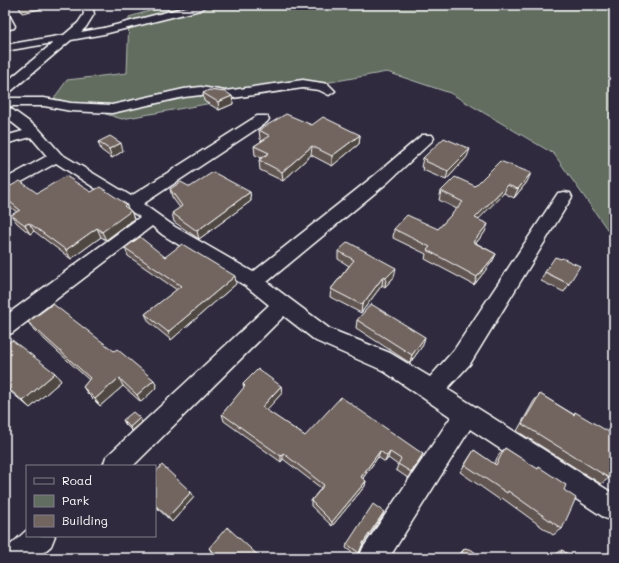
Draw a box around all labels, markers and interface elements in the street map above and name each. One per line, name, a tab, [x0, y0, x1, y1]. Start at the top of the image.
legend	[26, 465, 156, 537]
text: Road	[62, 472, 92, 488]
text: Park	[62, 492, 89, 508]
text: Building	[62, 512, 108, 528]

